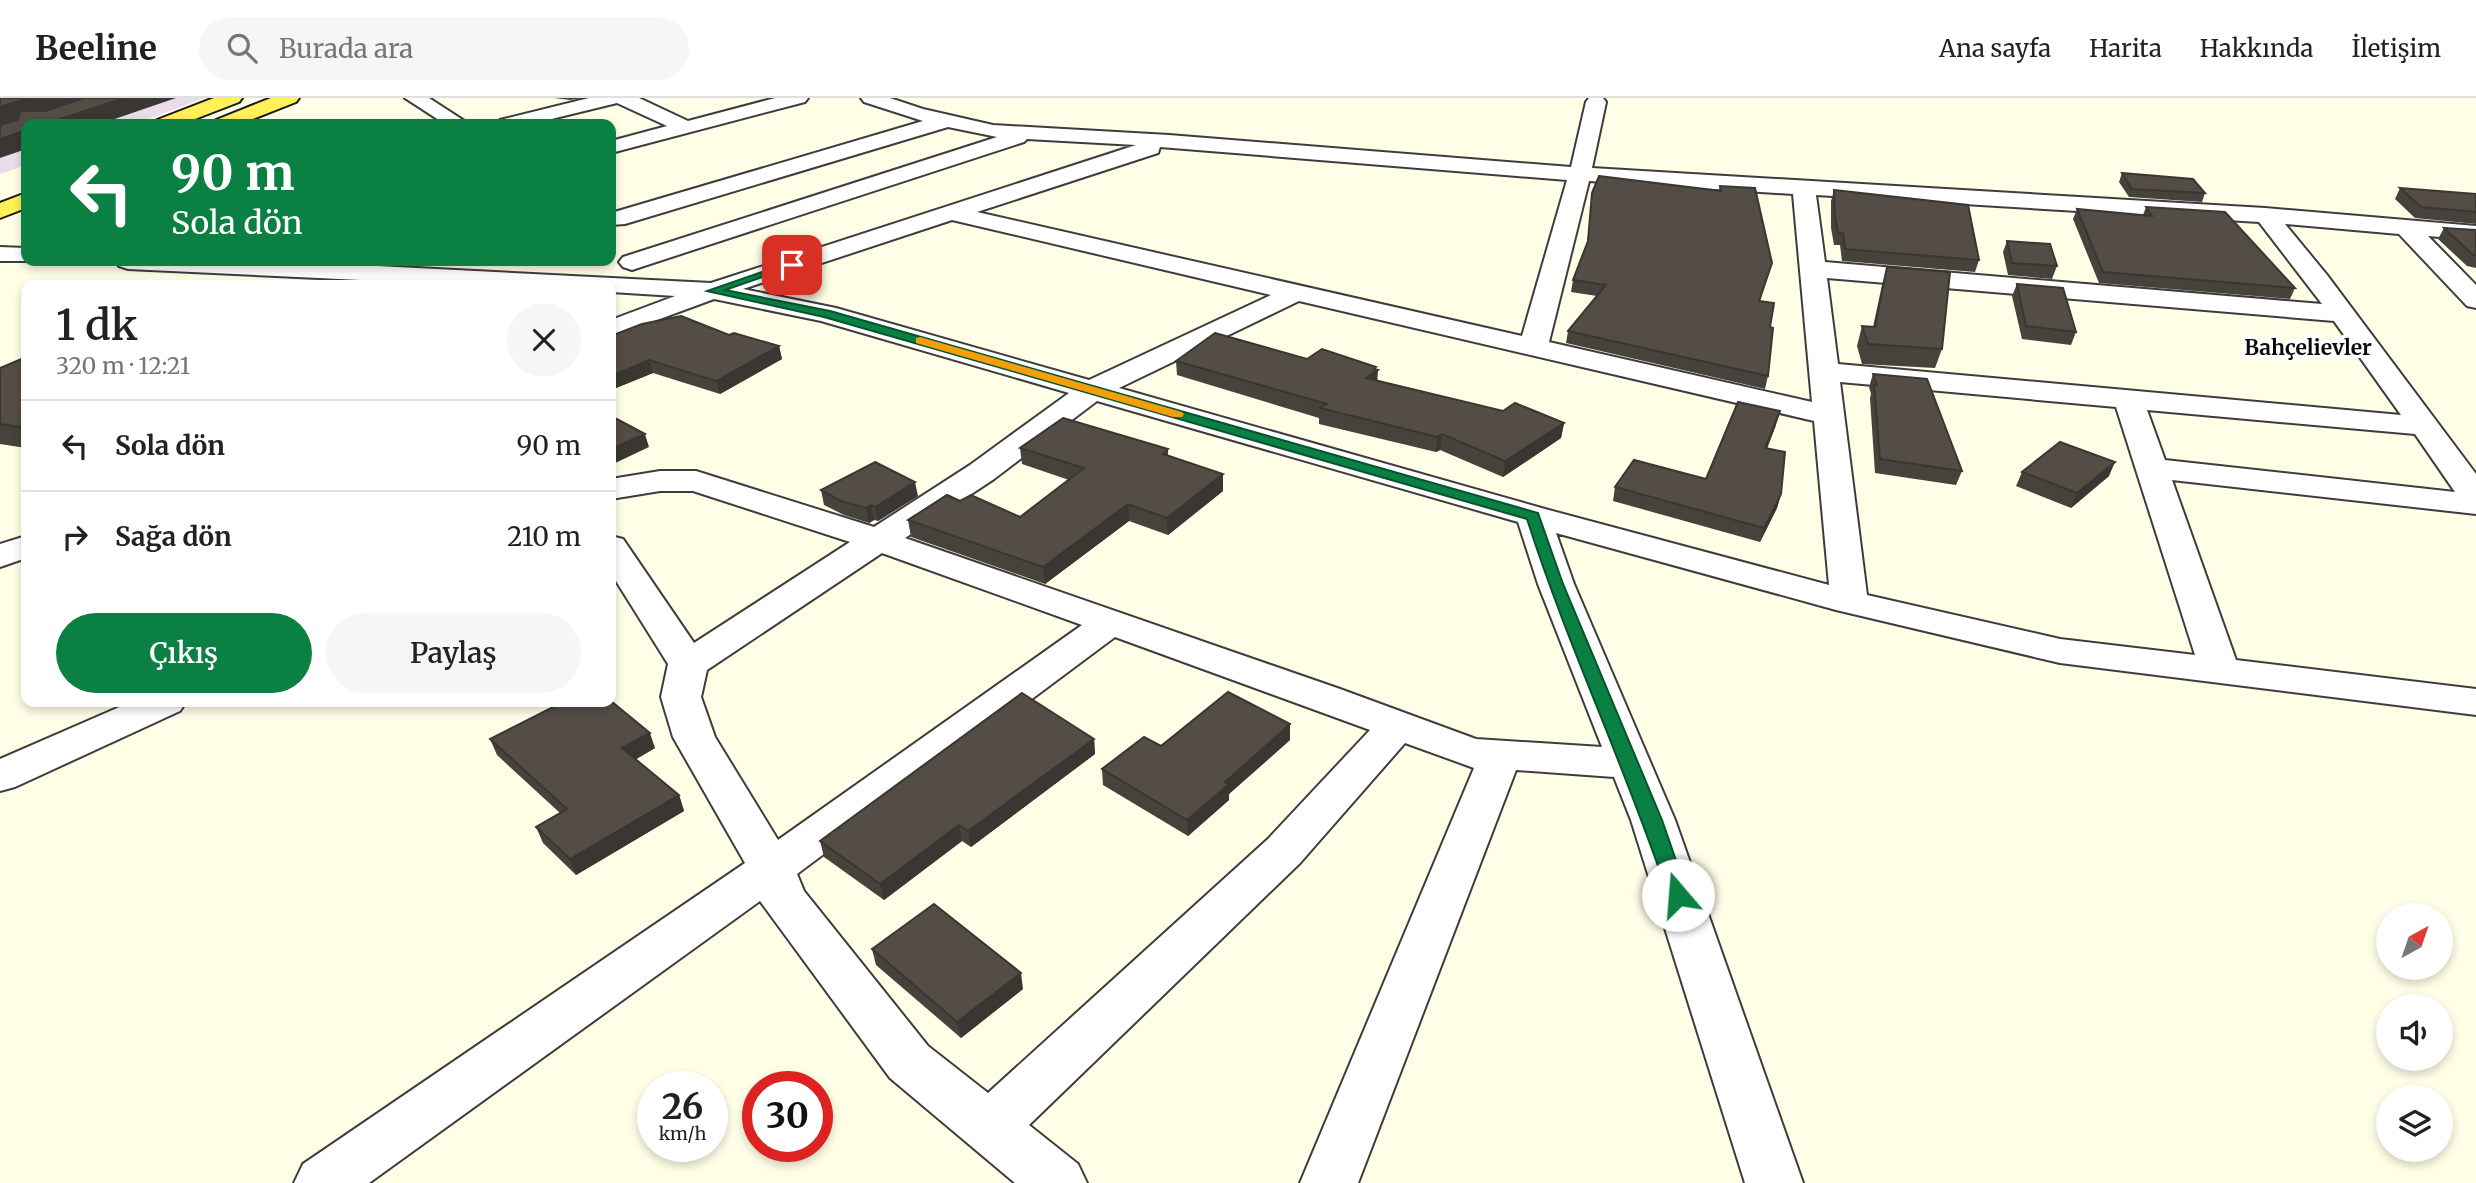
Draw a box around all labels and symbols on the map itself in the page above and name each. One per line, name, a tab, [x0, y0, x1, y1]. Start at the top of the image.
pin	[762, 235, 822, 295]
district label: Bahçelievler	[2244, 334, 2372, 361]
position arrow	[1641, 858, 1715, 932]
north arrow	[2376, 903, 2454, 980]
speed limit sign: 30	[742, 1071, 833, 1162]

